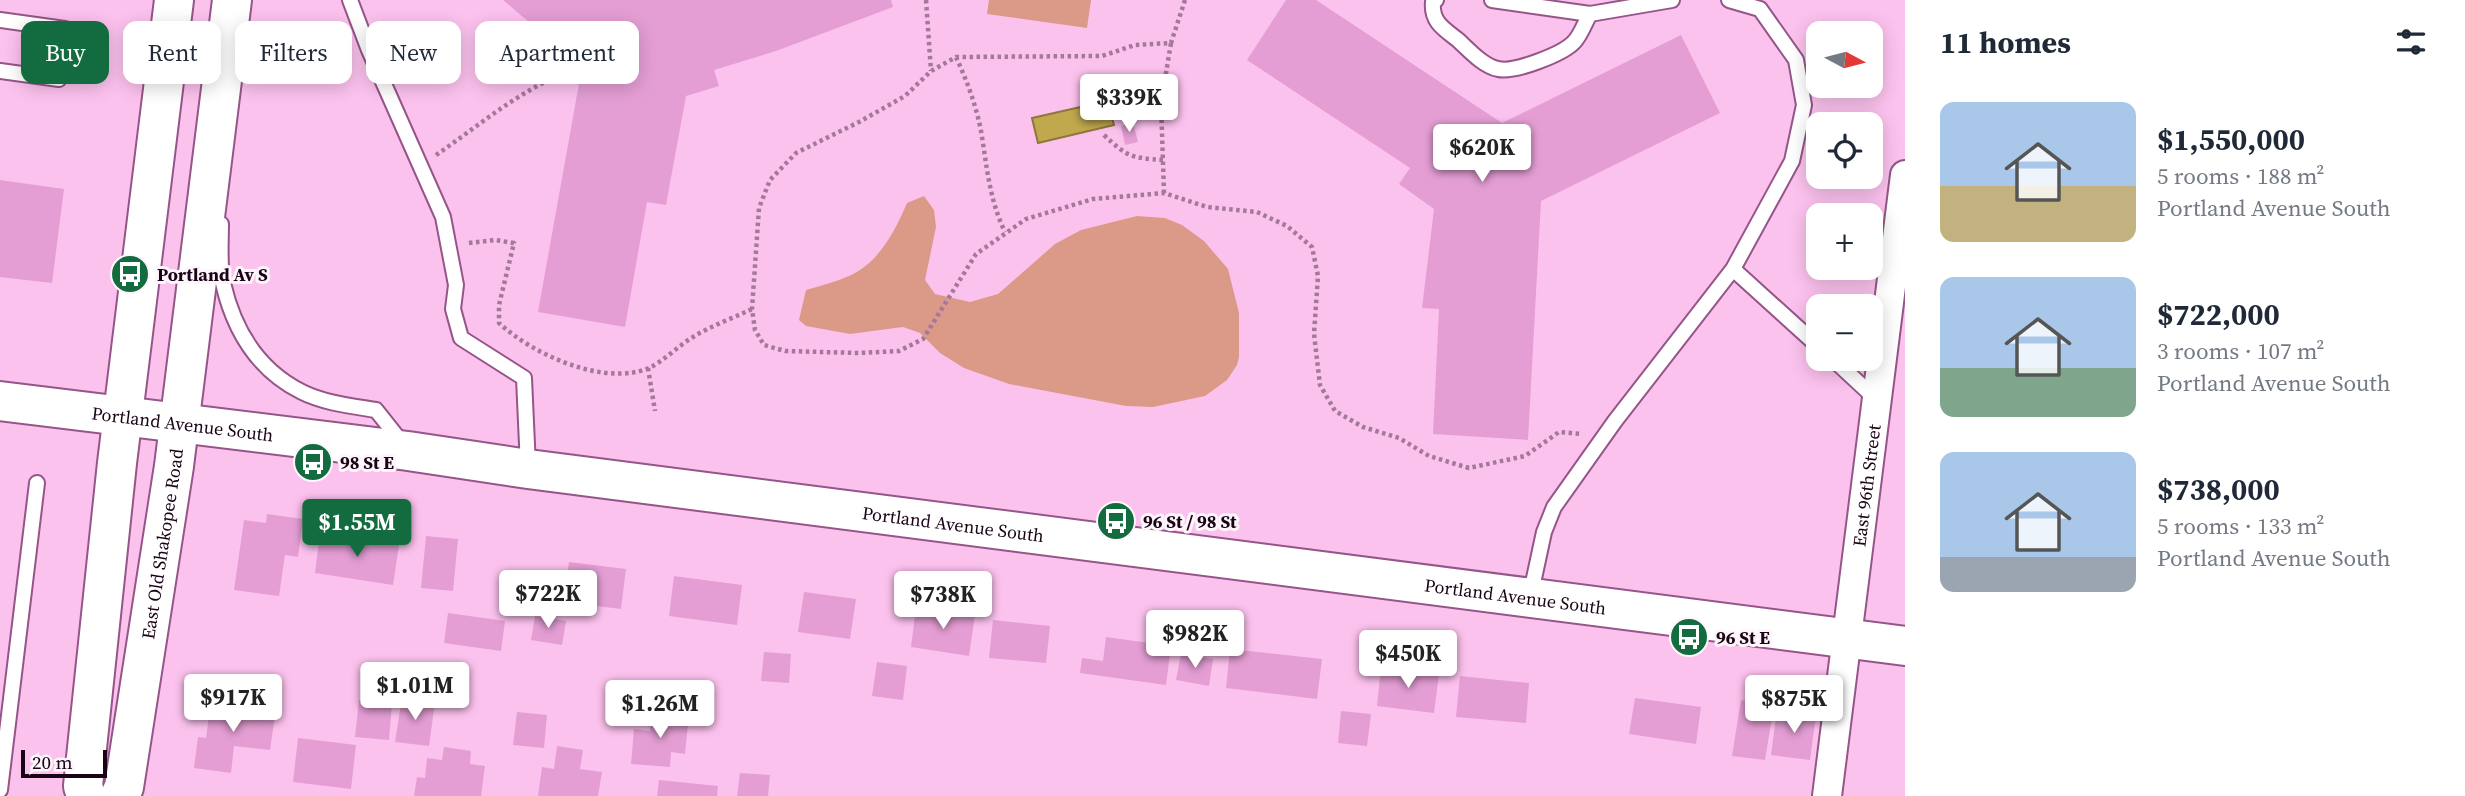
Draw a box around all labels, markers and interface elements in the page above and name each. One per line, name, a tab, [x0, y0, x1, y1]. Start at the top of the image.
chip: Buy	[21, 21, 109, 84]
chip: Rent	[123, 21, 221, 84]
chip: Filters	[235, 21, 352, 84]
chip: New	[366, 21, 461, 84]
chip: Apartment	[475, 21, 639, 84]
north arrow	[1806, 21, 1883, 98]
map controls	[1806, 21, 1883, 371]
text: 11 homes	[1940, 22, 2071, 63]
icon: filters	[2392, 23, 2430, 61]
pin: $339K	[1080, 74, 1178, 134]
text: $339K	[1096, 81, 1162, 113]
button: locate	[1806, 112, 1883, 189]
text: $1,550,000	[2157, 119, 2305, 160]
pin: $620K	[1433, 124, 1531, 184]
icon: home	[1996, 130, 2080, 214]
text: $620K	[1449, 131, 1515, 163]
text: 5 rooms · 188 m²	[2157, 160, 2324, 192]
text: Portland Avenue South	[2157, 192, 2391, 224]
button: +	[1806, 203, 1883, 280]
bus stop icon: Portland Av S	[109, 253, 151, 295]
place label: Portland Av S	[157, 262, 268, 287]
button: −	[1806, 294, 1883, 371]
text: $722,000	[2157, 294, 2280, 335]
icon: home	[1996, 305, 2080, 389]
text: 3 rooms · 107 m²	[2157, 335, 2324, 367]
text: Portland Avenue South	[2157, 367, 2391, 399]
street label: Portland Avenue South	[90, 400, 275, 447]
street label: East 96th Street	[1846, 423, 1886, 548]
bus stop icon: 98 St E	[292, 441, 334, 483]
street label: East Old Shakopee Road	[135, 447, 189, 641]
place label: 98 St E	[340, 450, 394, 475]
text: $738,000	[2157, 469, 2280, 510]
icon: home	[1996, 480, 2080, 564]
pin: $1.55M	[300, 500, 414, 559]
street label: Portland Avenue South	[861, 500, 1046, 548]
bus stop icon: 96 St / 98 St	[1095, 500, 1137, 542]
text: $1.55M	[318, 506, 396, 538]
place label: 96 St / 98 St	[1143, 509, 1237, 534]
text: 5 rooms · 133 m²	[2157, 510, 2324, 542]
text: Portland Avenue South	[2157, 542, 2391, 574]
pin: $722K	[499, 570, 597, 630]
pin: $738K	[894, 572, 992, 631]
street label: Portland Avenue South	[1423, 572, 1608, 620]
text: $722K	[515, 577, 581, 609]
text: $738K	[910, 578, 976, 610]
pin: $982K	[1146, 610, 1244, 670]
bus stop icon: 96 St E	[1668, 616, 1710, 658]
text: $982K	[1162, 617, 1228, 649]
place label: 96 St E	[1716, 625, 1770, 650]
pin: $450K	[1359, 630, 1457, 690]
text: $450K	[1375, 637, 1441, 669]
pin: $1.01M	[358, 662, 472, 722]
text: $1.01M	[376, 669, 454, 701]
pin: $917K	[184, 674, 282, 734]
pin: $875K	[1745, 676, 1843, 735]
pin: $1.26M	[603, 680, 717, 740]
text: $917K	[200, 681, 266, 713]
text: $875K	[1761, 682, 1827, 714]
text: $1.26M	[621, 687, 699, 719]
scale bar	[21, 747, 107, 779]
text: 20 m	[32, 749, 73, 775]

